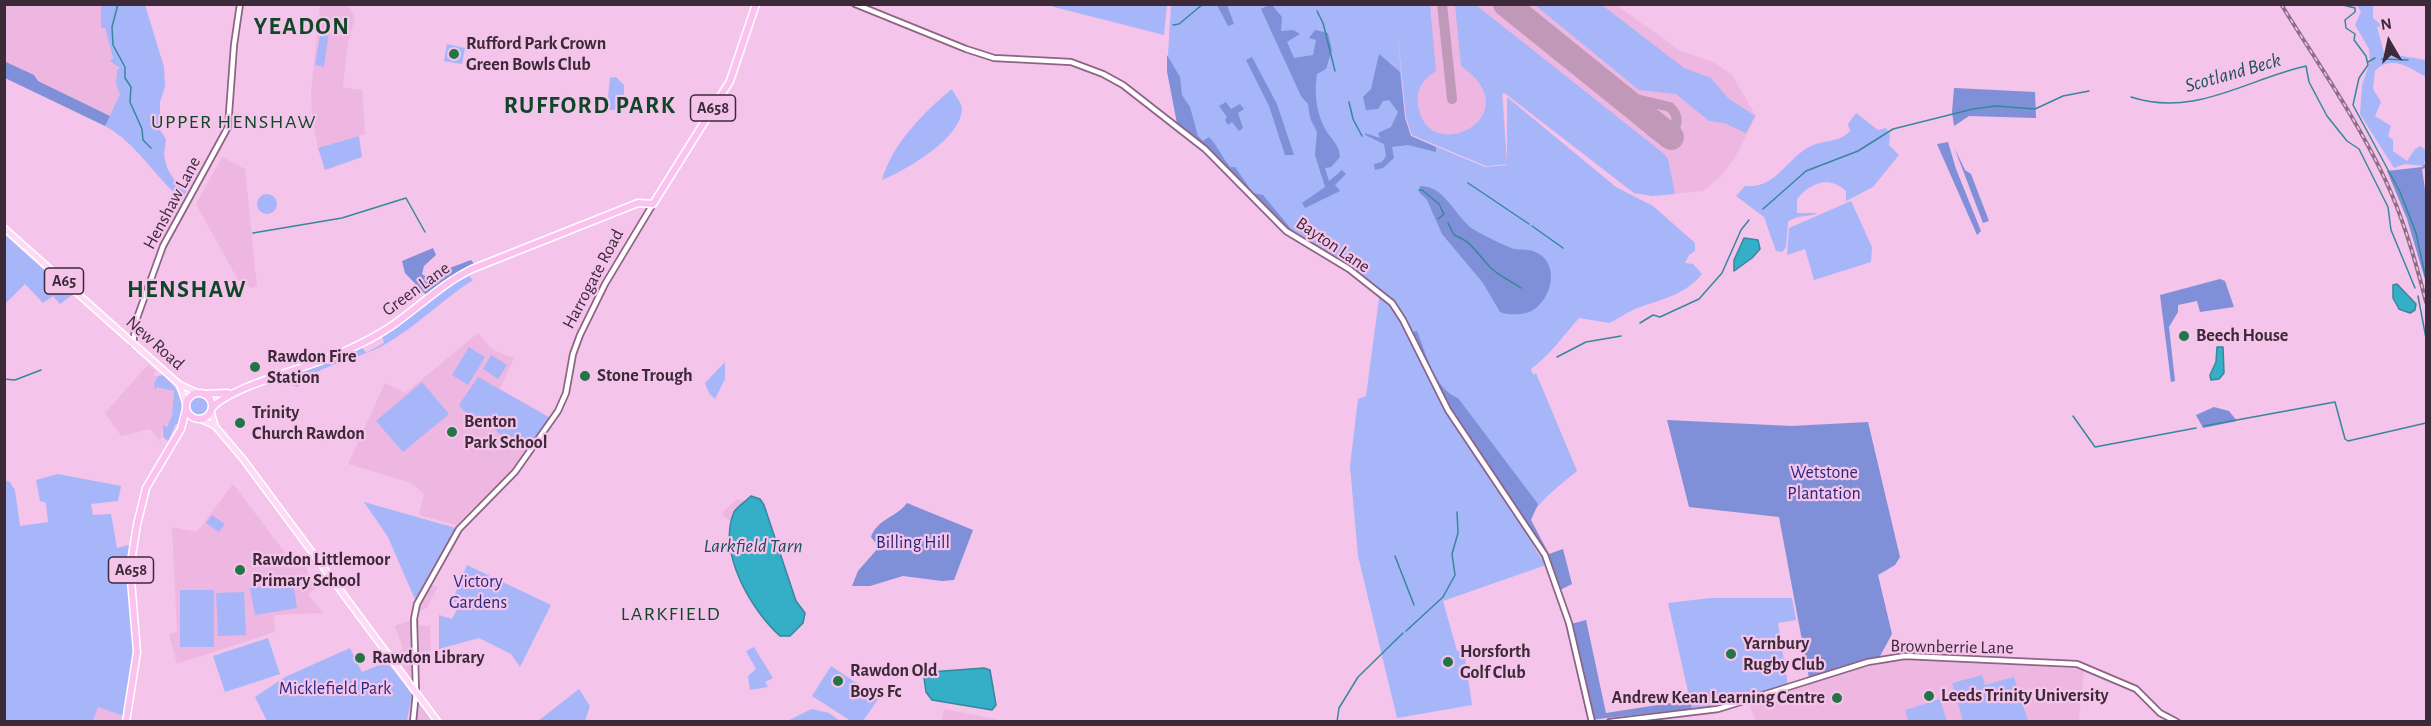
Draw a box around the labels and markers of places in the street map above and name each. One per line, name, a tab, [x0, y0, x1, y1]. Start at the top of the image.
place label: Rufford Park Crown Green Bowls Club	[466, 33, 606, 76]
marker: Rufford Park Crown Green Bowls Club	[447, 47, 461, 61]
place label: Beech House	[2196, 325, 2288, 347]
marker: Beech House	[2177, 329, 2191, 343]
place label: Rawdon Fire Station	[267, 346, 356, 388]
marker: Rawdon Fire Station	[248, 360, 262, 374]
place label: Stone Trough	[597, 365, 693, 387]
marker: Stone Trough	[578, 369, 592, 383]
place label: Trinity Church Rawdon	[252, 402, 365, 444]
place label: Benton Park School	[464, 411, 547, 454]
marker: Trinity Church Rawdon	[233, 416, 247, 430]
marker: Benton Park School	[445, 425, 459, 439]
place label: Rawdon Littlemoor Primary School	[252, 549, 390, 592]
marker: Rawdon Littlemoor Primary School	[233, 563, 247, 577]
place label: Yarnbury Rugby Club	[1743, 633, 1825, 676]
place label: Horsforth Golf Club	[1460, 641, 1531, 684]
place label: Rawdon Library	[372, 647, 485, 669]
marker: Yarnbury Rugby Club	[1724, 647, 1738, 661]
marker: Rawdon Library	[353, 651, 367, 665]
marker: Horsforth Golf Club	[1441, 655, 1455, 669]
place label: Rawdon Old Boys Fc	[850, 660, 938, 702]
marker: Rawdon Old Boys Fc	[831, 674, 845, 688]
place label: Leeds Trinity University	[1941, 685, 2109, 707]
place label: Andrew Kean Learning Centre	[1612, 687, 1825, 709]
marker: Leeds Trinity University	[1922, 689, 1936, 703]
marker: Andrew Kean Learning Centre	[1830, 691, 1844, 705]

